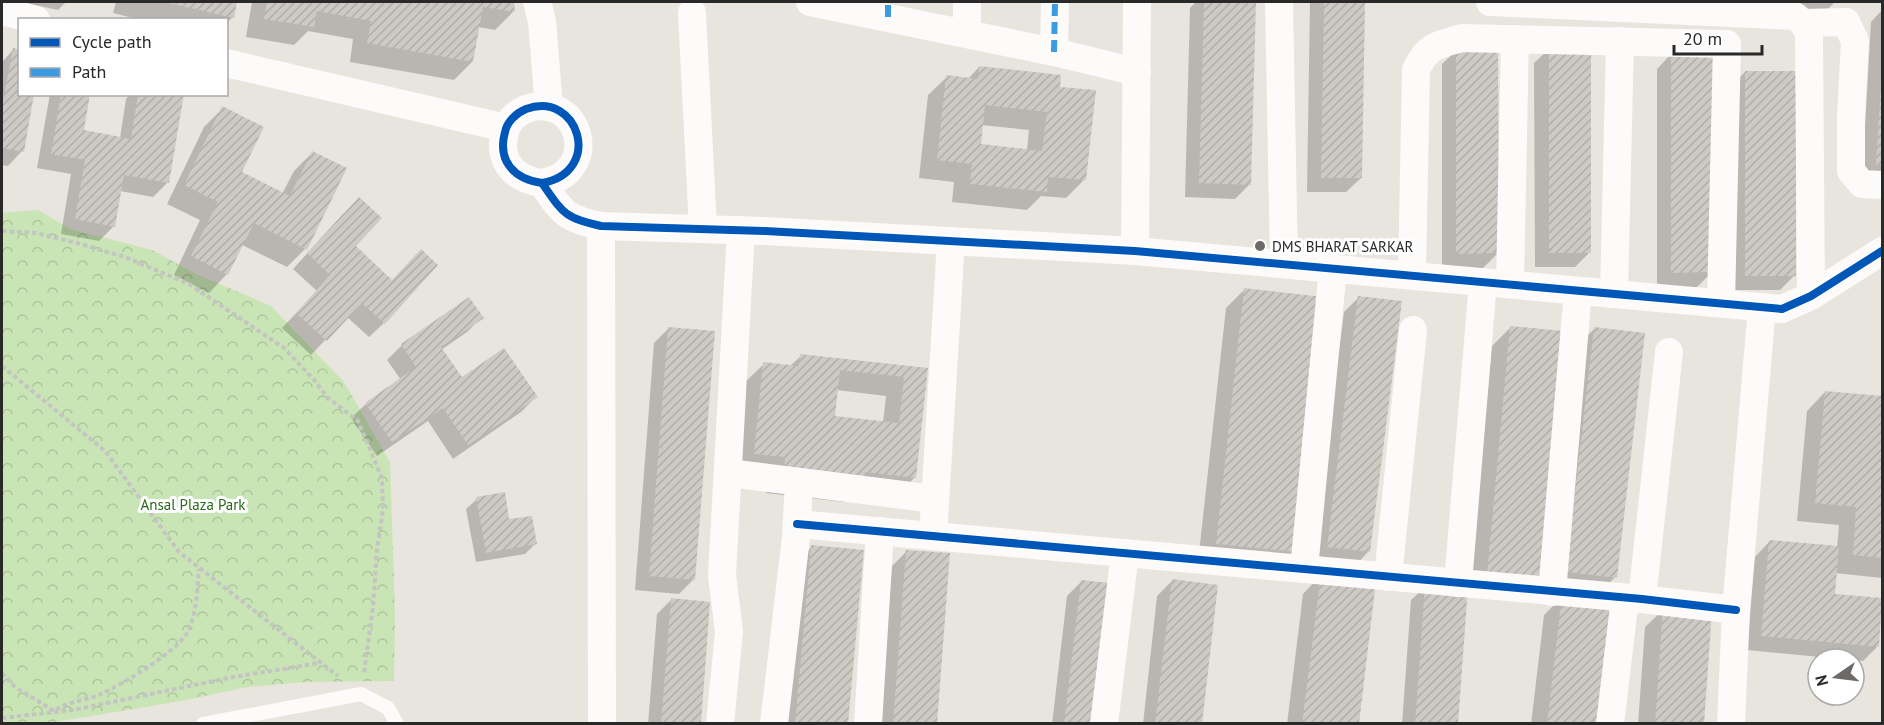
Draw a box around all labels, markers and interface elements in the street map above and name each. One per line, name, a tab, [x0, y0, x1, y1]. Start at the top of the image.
legend	[18, 18, 228, 96]
scale bar	[1674, 18, 1762, 56]
text: 20 m	[1683, 27, 1722, 50]
text: Cycle path	[72, 30, 152, 53]
text: Path	[72, 60, 106, 83]
place label: DMS BHARAT SARKAR	[1272, 237, 1413, 256]
marker: DMS BHARAT SARKAR	[1253, 239, 1267, 253]
park label: Ansal Plaza Park	[140, 495, 246, 514]
north arrow	[1806, 647, 1866, 707]
text: N	[1810, 673, 1832, 688]

